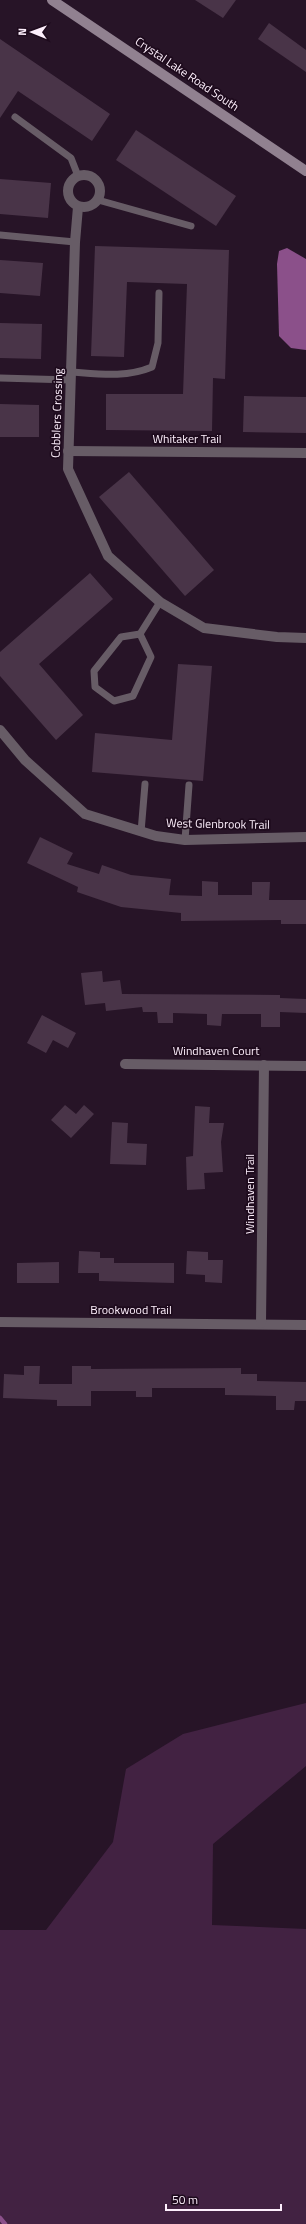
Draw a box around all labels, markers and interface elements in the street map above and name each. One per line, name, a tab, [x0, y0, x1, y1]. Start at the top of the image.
north arrow	[12, 12, 52, 52]
text: N	[14, 28, 30, 36]
street label: Crystal Lake Road South	[131, 32, 243, 116]
street label: Cobblers Crossing	[45, 368, 68, 458]
street label: Whitaker Trail	[152, 429, 222, 448]
street label: West Glenbrook Trail	[166, 813, 270, 834]
street label: Windhaven Court	[173, 1041, 260, 1060]
street label: Windhaven Trail	[240, 1154, 259, 1234]
street label: Brookwood Trail	[90, 1300, 172, 1319]
scale bar	[166, 2186, 281, 2212]
text: 50 m	[172, 2190, 198, 2209]

